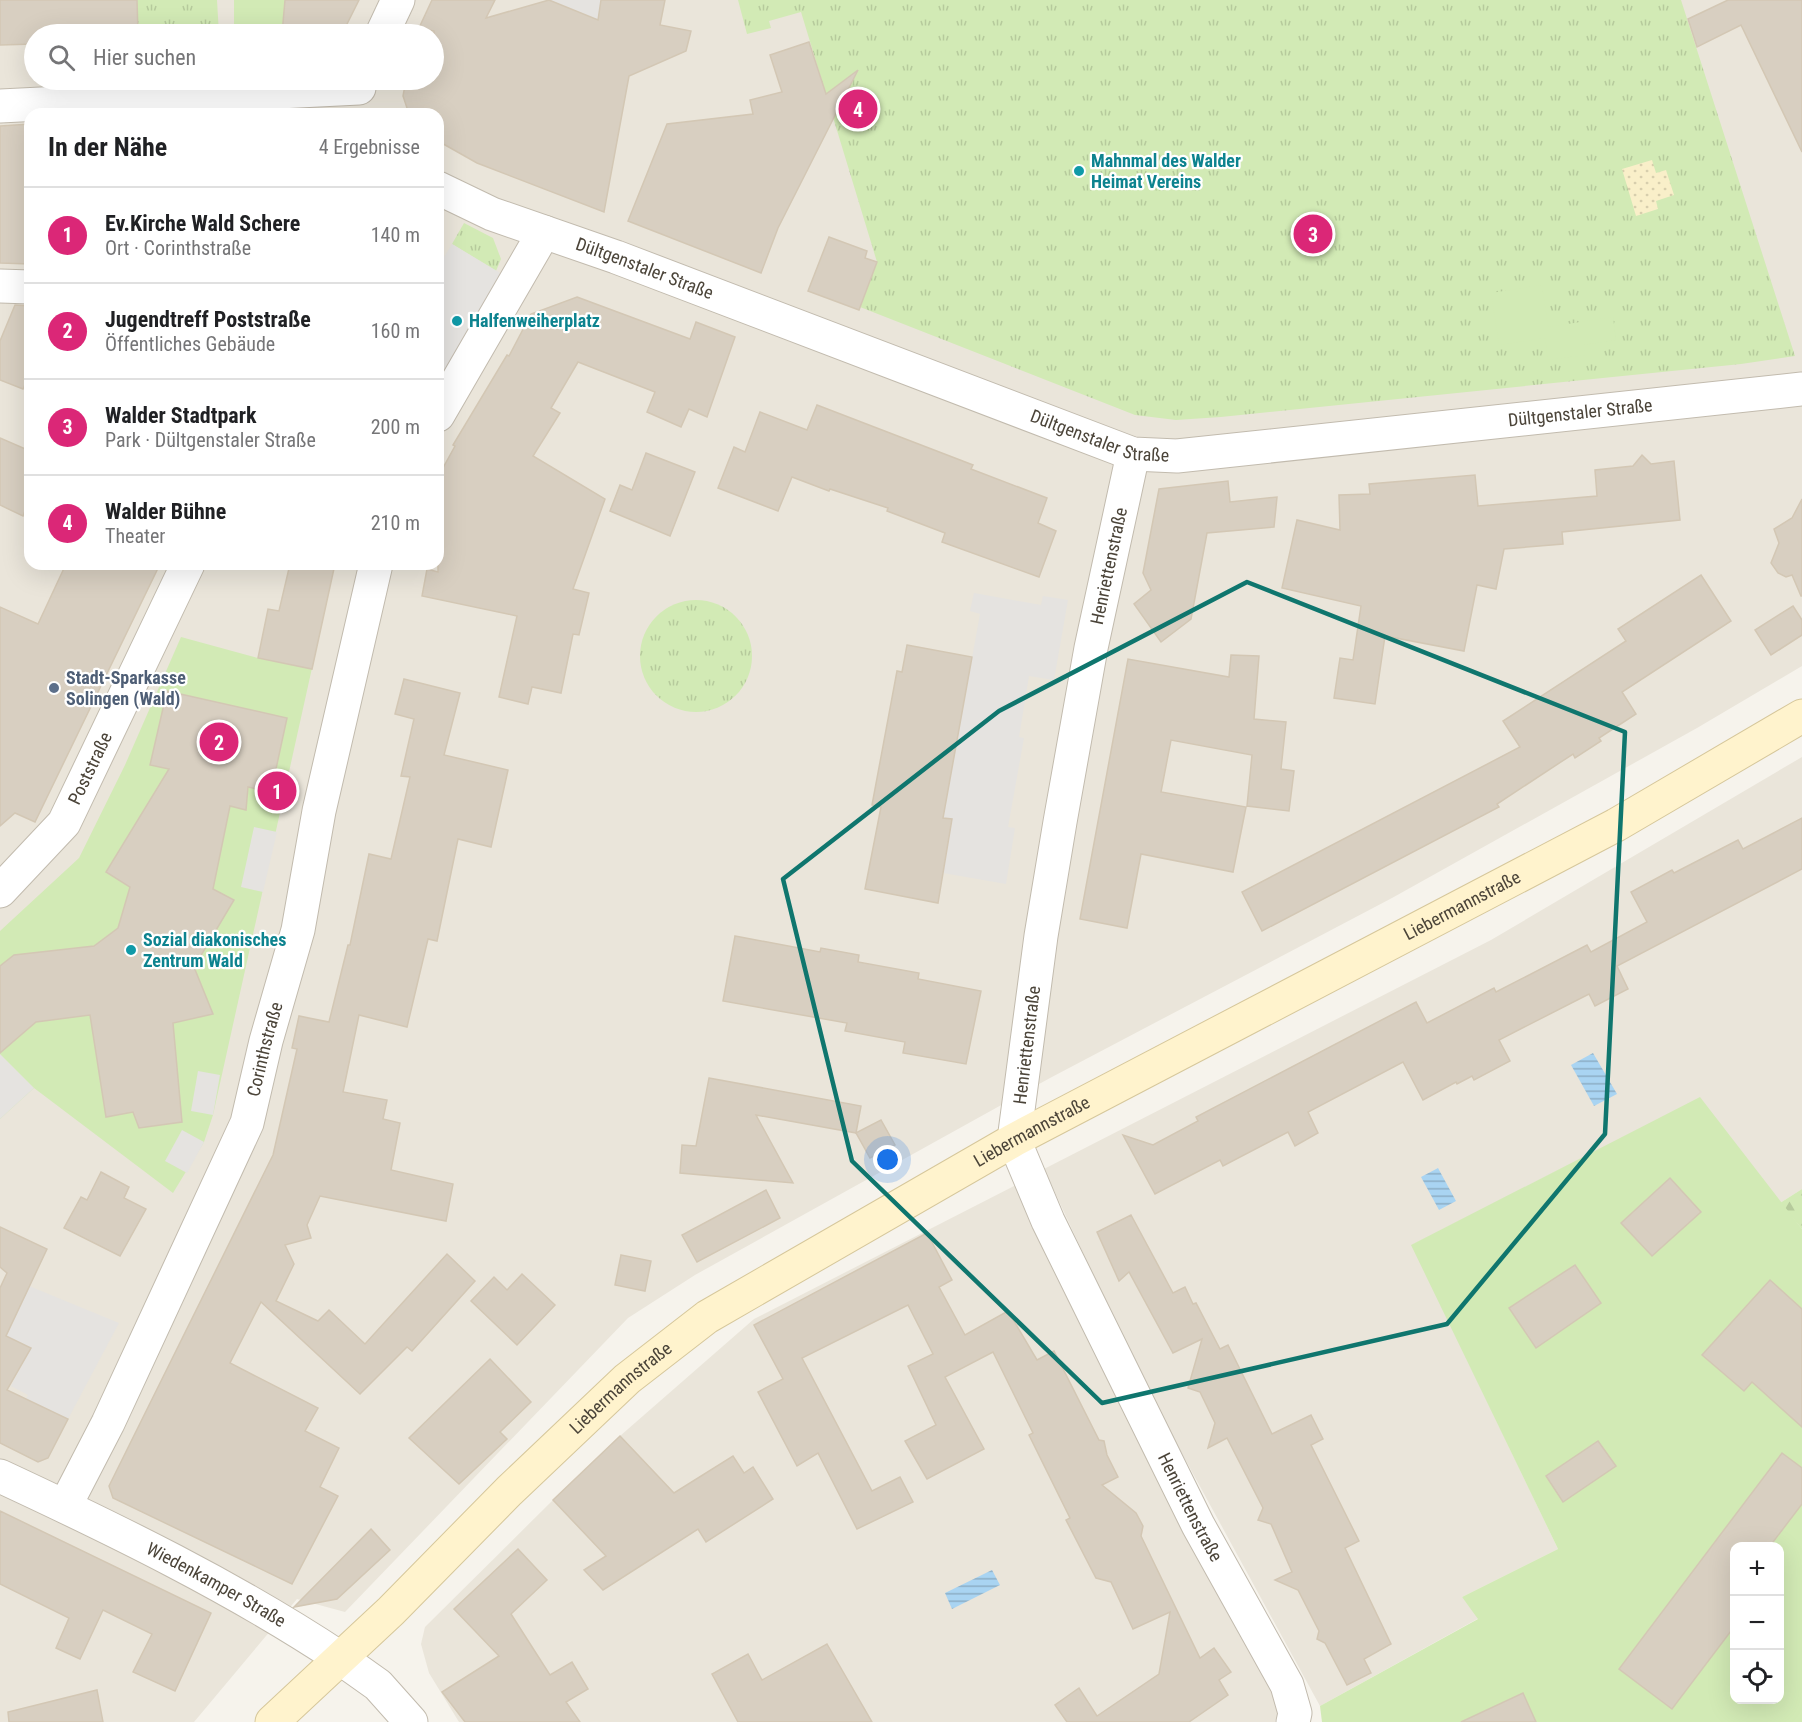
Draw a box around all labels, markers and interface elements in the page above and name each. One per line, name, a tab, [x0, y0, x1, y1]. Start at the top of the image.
search box	[24, 24, 444, 90]
icon: search	[45, 41, 78, 74]
text: Hier suchen	[93, 45, 196, 70]
pin: 4	[838, 86, 878, 132]
text: In der Nähe	[48, 132, 167, 162]
text: 4 Ergebnisse	[319, 135, 420, 159]
place label: Mahnmal des Walder Heimat Vereins	[1091, 150, 1241, 192]
marker: Mahnmal des Walder Heimat Vereins	[1072, 164, 1086, 178]
text: Ev.Kirche Wald Schere	[105, 211, 300, 236]
pin: 3	[1294, 212, 1332, 256]
text: 1	[62, 223, 73, 247]
text: 140 m	[371, 223, 420, 247]
street label: Dültgenstaler Straße	[573, 233, 717, 303]
text: Ort · Corinthstraße	[105, 236, 251, 260]
text: Jugendtreff Poststraße	[105, 307, 311, 332]
place label: Halfenweiherplatz	[469, 310, 600, 331]
marker: Halfenweiherplatz	[450, 314, 464, 328]
text: 2	[62, 319, 73, 343]
text: 160 m	[371, 319, 420, 343]
text: Öffentliches Gebäude	[105, 332, 275, 356]
street label: Dültgenstaler Straße	[1507, 394, 1653, 430]
text: Walder Stadtpark	[105, 403, 257, 428]
street label: Dültgenstaler Straße	[1028, 405, 1170, 466]
text: 3	[62, 415, 73, 439]
text: 200 m	[371, 415, 420, 439]
text: Park · Dültgenstaler Straße	[105, 428, 316, 452]
text: Walder Bühne	[105, 499, 226, 524]
street label: Henriettenstraße	[1086, 505, 1131, 626]
text: 4	[62, 511, 73, 535]
text: 210 m	[371, 511, 420, 535]
text: Theater	[105, 524, 165, 548]
place label: Stadt-Sparkasse Solingen (Wald)	[66, 667, 186, 710]
marker: Stadt-Sparkasse Solingen (Wald)	[47, 681, 61, 695]
pin: 2	[200, 720, 238, 764]
street label: Poststraße	[63, 729, 116, 808]
pin: 1	[258, 768, 296, 814]
street label: Liebermannstraße	[1400, 866, 1524, 944]
place label: Sozial diakonisches Zentrum Wald	[143, 929, 286, 971]
marker: Sozial diakonisches Zentrum Wald	[124, 943, 138, 957]
street label: Henriettenstraße	[1009, 984, 1044, 1105]
street label: Corinthstraße	[242, 999, 287, 1098]
street label: Liebermannstraße	[970, 1091, 1093, 1171]
your location	[873, 1145, 902, 1174]
street label: Liebermannstraße	[565, 1337, 676, 1438]
street label: Henriettenstraße	[1154, 1449, 1227, 1565]
street label: Wiedenkamper Straße	[143, 1538, 290, 1631]
map controls	[1730, 1542, 1784, 1704]
button: +	[1730, 1542, 1784, 1596]
button: −	[1730, 1596, 1784, 1650]
button: locate	[1730, 1650, 1784, 1704]

